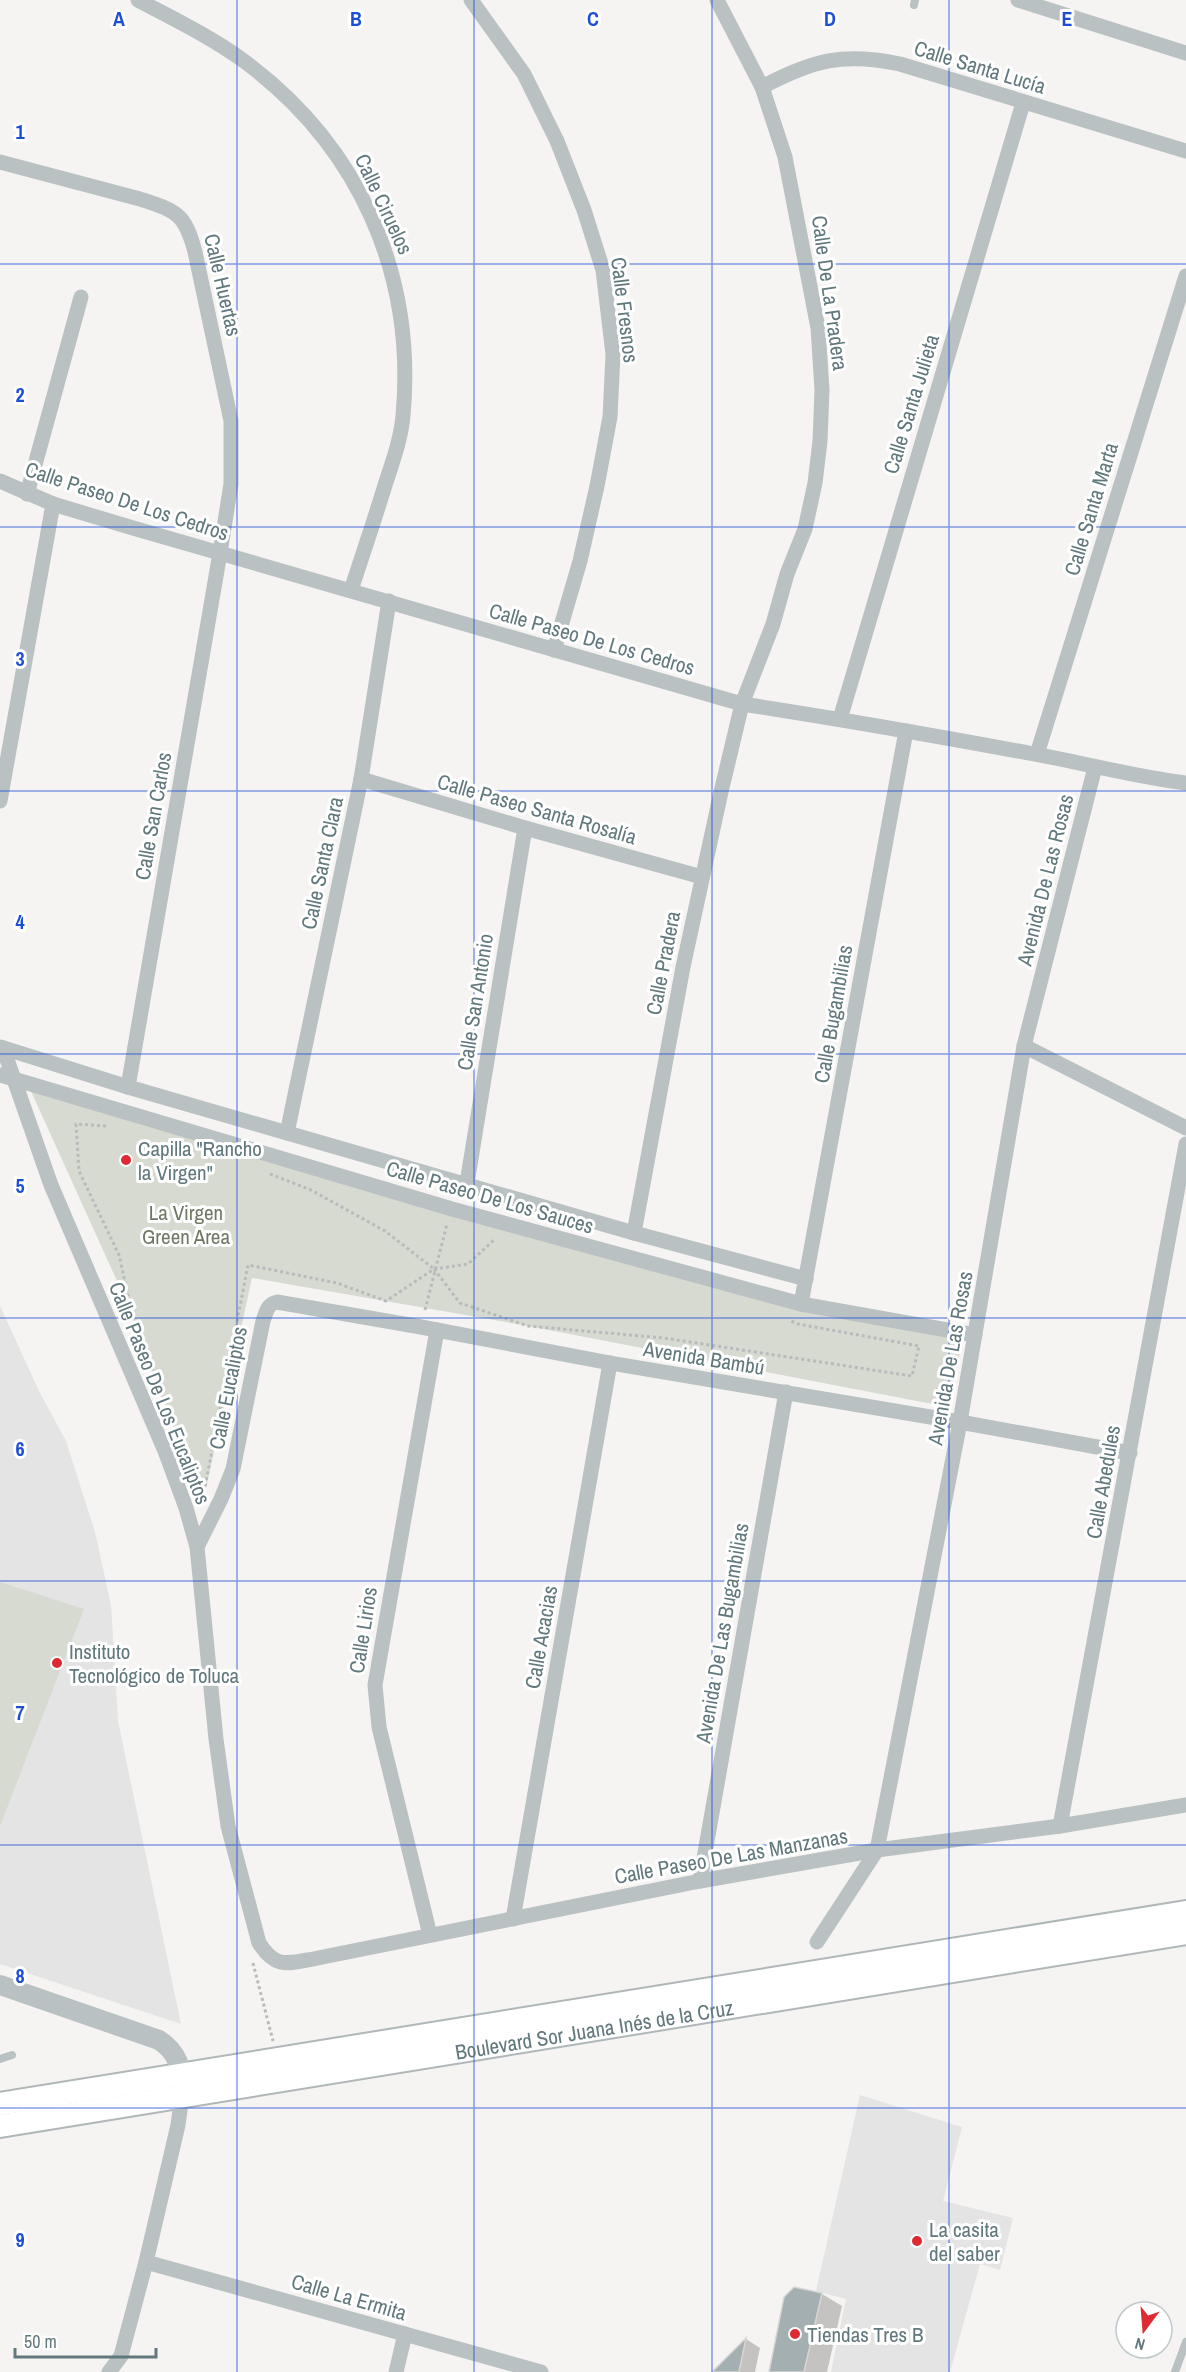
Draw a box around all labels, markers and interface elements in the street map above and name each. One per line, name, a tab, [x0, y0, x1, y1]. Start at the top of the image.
text: A	[113, 5, 125, 32]
text: B	[350, 5, 362, 32]
text: C	[587, 5, 599, 32]
text: D	[824, 5, 836, 32]
text: E	[1062, 5, 1073, 32]
street label: Calle Santa Lucía	[911, 33, 1050, 101]
text: 1	[15, 118, 25, 145]
street label: Calle Ciruelos	[348, 149, 420, 259]
street label: Calle De La Pradera	[805, 214, 855, 373]
street label: Calle Huertas	[197, 231, 249, 339]
street label: Calle Fresnos	[604, 256, 646, 364]
street label: Calle Santa Julieta	[876, 330, 946, 477]
text: 2	[15, 381, 25, 408]
street label: Calle Santa Marta	[1057, 438, 1125, 579]
street label: Calle Paseo De Los Cedros	[21, 454, 233, 548]
street label: Calle Paseo De Los Cedros	[486, 596, 698, 682]
text: 3	[15, 645, 25, 672]
street label: Calle San Carlos	[128, 750, 178, 882]
street label: Calle Paseo Santa Rosalía	[434, 767, 640, 851]
street label: Avenida De Las Rosas	[1009, 791, 1080, 970]
street label: Calle Santa Clara	[294, 794, 350, 932]
text: 4	[15, 908, 25, 935]
street label: Calle Pradera	[639, 908, 687, 1017]
street label: Calle San Antonio	[450, 932, 500, 1072]
street label: Calle Bugambilias	[807, 943, 859, 1085]
place label: Capilla "Rancho la Virgen"	[138, 1134, 262, 1187]
marker: Capilla "Rancho la Virgen"	[119, 1153, 133, 1167]
street label: Calle Paseo De Los Sauces	[383, 1154, 597, 1240]
text: 5	[15, 1172, 25, 1199]
park label: La Virgen Green Area	[142, 1198, 230, 1251]
street label: Avenida De Las Rosas	[920, 1269, 980, 1448]
street label: Calle Paseo De Los Eucaliptos	[102, 1278, 218, 1508]
street label: Calle Eucaliptos	[202, 1324, 254, 1452]
street label: Avenida Bambú	[640, 1334, 767, 1382]
street label: Calle Abedules	[1079, 1423, 1127, 1541]
text: 6	[15, 1435, 25, 1462]
street label: Avenida De Las Bugambilias	[688, 1521, 756, 1746]
street label: Calle Acacias	[518, 1583, 564, 1691]
street label: Calle Lirios	[342, 1585, 384, 1675]
place label: Instituto Tecnológico de Toluca	[69, 1637, 240, 1690]
marker: Instituto Tecnológico de Toluca	[50, 1656, 64, 1670]
text: 7	[15, 1699, 25, 1726]
street label: Calle Paseo De Las Manzanas	[612, 1821, 850, 1891]
text: 8	[15, 1962, 25, 1989]
street label: Boulevard Sor Juana Inés de la Cruz	[453, 1992, 736, 2066]
place label: La casita del saber	[929, 2215, 1000, 2268]
text: 9	[15, 2226, 25, 2253]
marker: La casita del saber	[910, 2234, 924, 2248]
street label: Calle La Ermita	[288, 2267, 410, 2327]
north arrow	[1114, 2300, 1174, 2360]
place label: Tiendas Tres B	[807, 2320, 923, 2349]
scale bar	[15, 2321, 156, 2359]
marker: Tiendas Tres B	[788, 2327, 802, 2341]
text: 50 m	[24, 2329, 57, 2354]
text: N	[1132, 2333, 1147, 2356]

